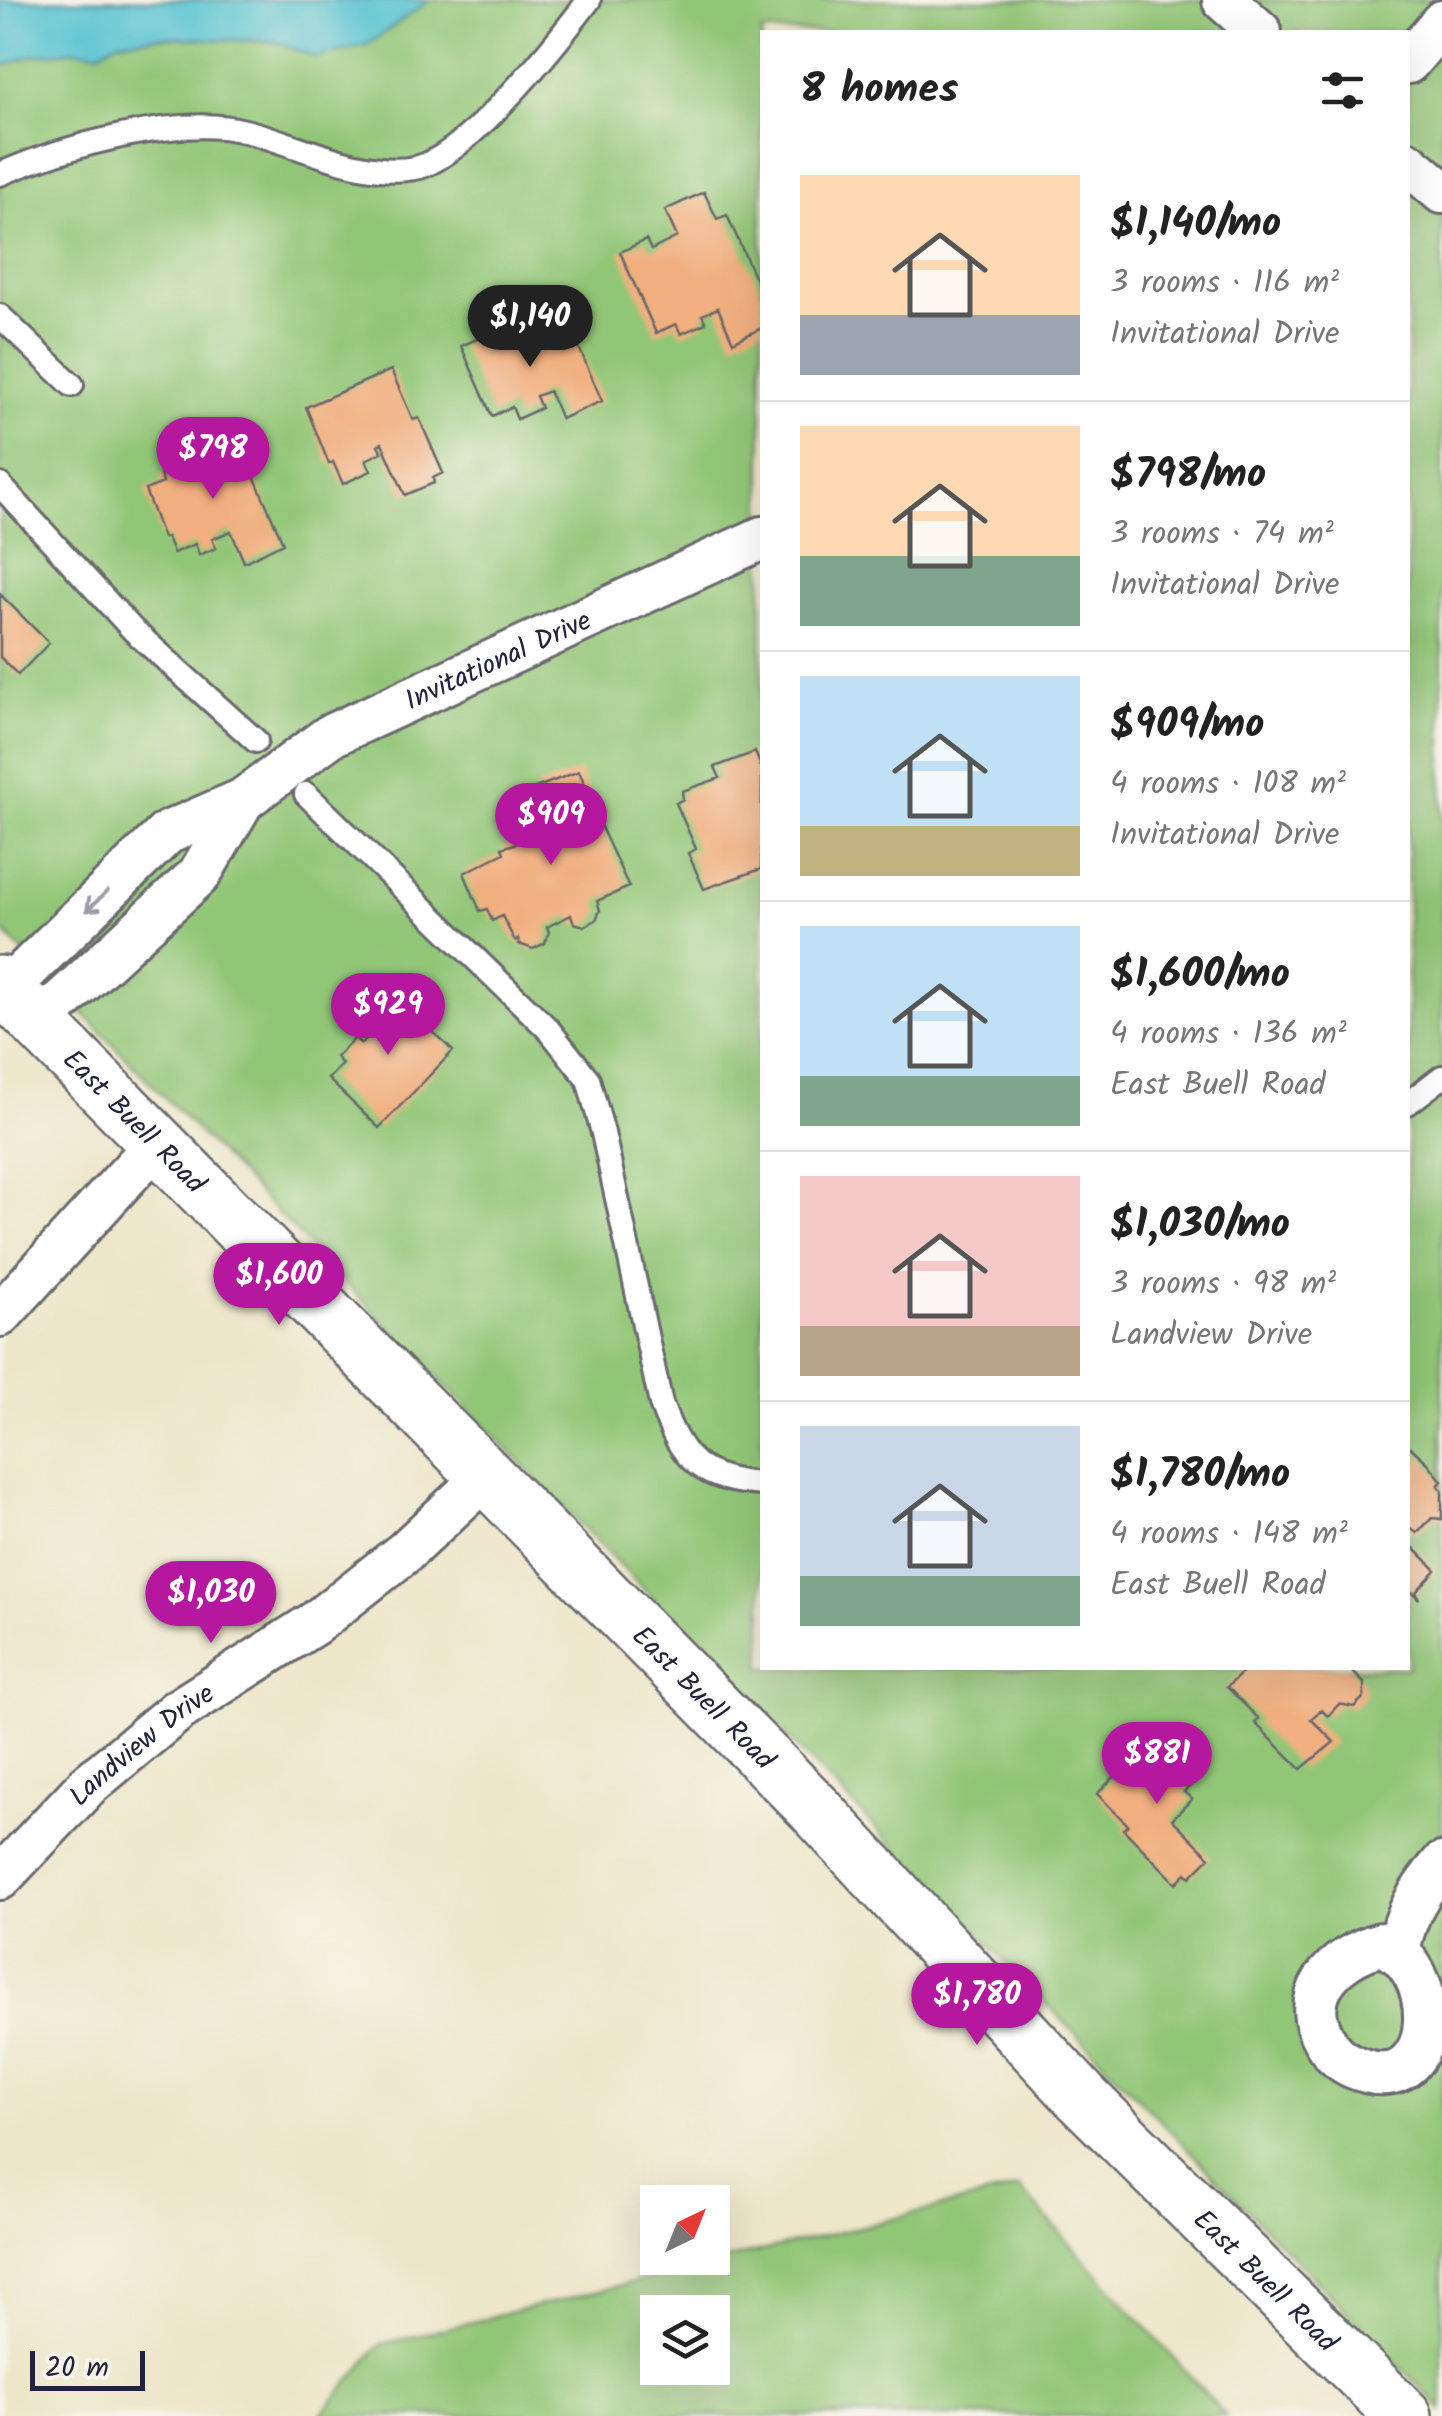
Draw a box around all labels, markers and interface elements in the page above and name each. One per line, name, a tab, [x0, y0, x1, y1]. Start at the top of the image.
text: 8 homes	[800, 57, 958, 124]
icon: filters	[1315, 63, 1370, 118]
text: $1,140/mo	[1110, 191, 1281, 258]
icon: home	[880, 215, 1000, 335]
text: 3 rooms · 116 m²	[1110, 258, 1339, 309]
pin: $1,140	[449, 285, 611, 370]
text: $1,140	[490, 292, 570, 343]
text: Invitational Drive	[1110, 309, 1339, 360]
pin: $798	[154, 417, 272, 502]
text: $798	[178, 424, 248, 475]
text: $798/mo	[1110, 442, 1266, 509]
icon: home	[880, 466, 1000, 586]
text: 3 rooms · 74 m²	[1110, 509, 1334, 560]
text: Invitational Drive	[1110, 560, 1339, 611]
street label: Invitational Drive	[398, 599, 600, 724]
text: $909/mo	[1110, 692, 1264, 759]
icon: home	[880, 716, 1000, 836]
text: 4 rooms · 108 m²	[1110, 759, 1346, 810]
pin: $909	[492, 783, 610, 868]
text: $909	[517, 790, 585, 841]
text: Invitational Drive	[1110, 810, 1339, 861]
one-way arrow	[86, 889, 110, 913]
text: $1,600/mo	[1110, 942, 1290, 1009]
icon: home	[880, 966, 1000, 1086]
pin: $929	[329, 973, 447, 1058]
text: $929	[353, 980, 423, 1031]
text: 4 rooms · 136 m²	[1110, 1009, 1347, 1060]
street label: East Buell Road	[51, 1039, 216, 1206]
text: East Buell Road	[1110, 1060, 1325, 1111]
text: $1,030/mo	[1110, 1192, 1290, 1259]
icon: home	[880, 1216, 1000, 1336]
pin: $1,600	[198, 1243, 360, 1328]
text: $1,600	[235, 1250, 323, 1301]
text: 3 rooms · 98 m²	[1110, 1259, 1336, 1310]
text: Landview Drive	[1110, 1310, 1312, 1361]
text: $1,780/mo	[1110, 1442, 1290, 1509]
icon: home	[880, 1466, 1000, 1586]
text: 4 rooms · 148 m²	[1110, 1509, 1348, 1560]
text: East Buell Road	[1110, 1560, 1325, 1611]
pin: $1,030	[130, 1561, 292, 1646]
text: $1,030	[167, 1568, 255, 1619]
street label: East Buell Road	[620, 1616, 785, 1782]
street label: Landview Drive	[59, 1673, 224, 1818]
pin: $881	[1098, 1722, 1216, 1807]
text: $881	[1124, 1729, 1190, 1780]
pin: $1,780	[896, 1963, 1058, 2048]
text: $1,780	[933, 1970, 1021, 2021]
north arrow	[640, 2185, 730, 2275]
map controls	[640, 2185, 730, 2385]
street label: East Buell Road	[1182, 2199, 1348, 2365]
button: layers	[640, 2295, 730, 2385]
scale bar	[30, 2346, 145, 2390]
text: 20 m	[45, 2346, 109, 2391]

